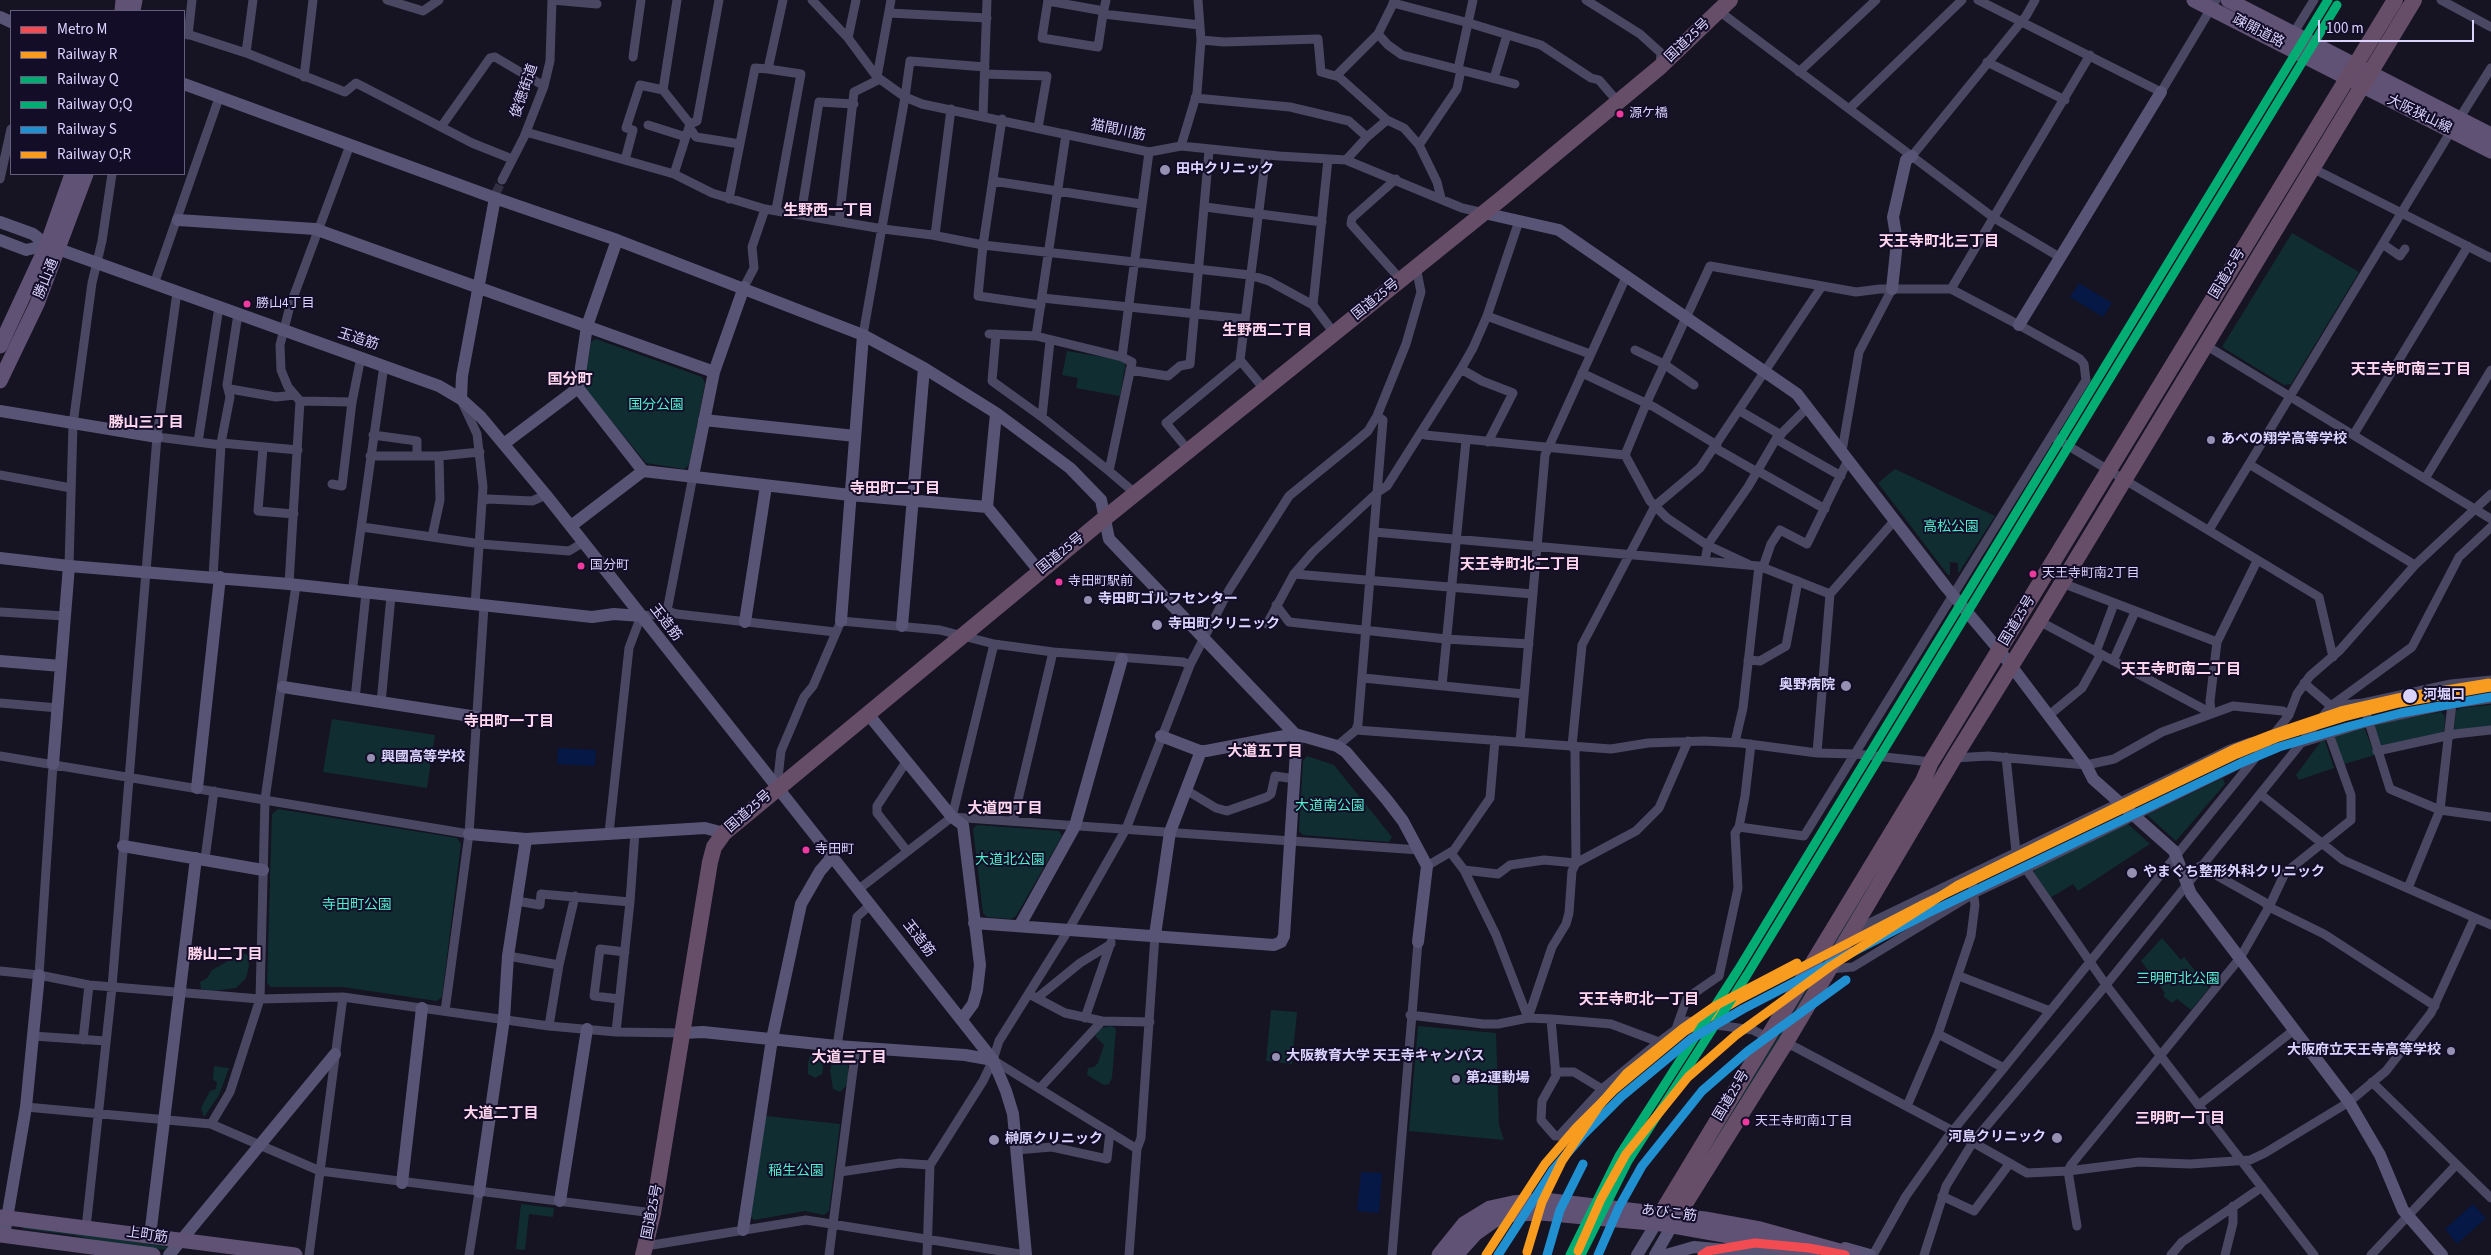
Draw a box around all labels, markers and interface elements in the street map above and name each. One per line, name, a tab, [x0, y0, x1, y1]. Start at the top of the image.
legend	[10, 10, 185, 175]
scale bar	[2321, 10, 2477, 42]
street label: 疎開道路	[2229, 12, 2287, 52]
street label: 国道25号	[1662, 16, 1714, 66]
text: 100 m	[2326, 18, 2364, 39]
text: Metro M	[57, 19, 107, 40]
text: Railway R	[57, 44, 117, 65]
street label: 俊徳街道	[508, 62, 542, 120]
text: Railway Q	[57, 69, 119, 90]
street label: 大阪狭山線	[2384, 92, 2454, 138]
text: Railway O;Q	[57, 94, 132, 115]
place label: 源ケ橋	[1629, 106, 1668, 122]
marker: 源ケ橋	[1615, 109, 1625, 119]
street label: 猫間川筋	[1089, 117, 1147, 145]
text: Railway S	[57, 119, 117, 140]
text: Railway O;R	[57, 144, 131, 165]
place label: 田中クリニック	[1176, 162, 1274, 178]
marker: 田中クリニック	[1158, 163, 1172, 177]
district label: 生野西一丁目	[783, 203, 873, 221]
district label: 天王寺町北三丁目	[1879, 234, 1999, 252]
street label: 国道25号	[2206, 246, 2250, 302]
street label: 勝山通	[31, 256, 63, 302]
street label: 国道25号	[1349, 276, 1403, 324]
place label: 勝山4丁目	[256, 296, 314, 312]
marker: 勝山4丁目	[242, 299, 252, 309]
district label: 生野西二丁目	[1222, 323, 1312, 341]
street label: 玉造筋	[335, 326, 381, 354]
district label: 天王寺町南三丁目	[2351, 362, 2471, 380]
district label: 国分町	[548, 372, 592, 390]
park label: 国分公園	[628, 398, 684, 414]
district label: 勝山三丁目	[109, 415, 183, 433]
place label: あべの翔学高等学校	[2221, 432, 2347, 448]
marker: あべの翔学高等学校	[2205, 434, 2217, 446]
district label: 寺田町二丁目	[850, 481, 940, 499]
park label: 高松公園	[1923, 520, 1979, 536]
street label: 国道25号	[1034, 530, 1088, 578]
district label: 天王寺町北二丁目	[1460, 557, 1580, 575]
place label: 国分町	[590, 558, 629, 574]
marker: 国分町	[576, 561, 586, 571]
place label: 天王寺町南2丁目	[2042, 566, 2139, 582]
marker: 天王寺町南2丁目	[2028, 569, 2038, 579]
place label: 寺田町駅前	[1068, 574, 1133, 590]
marker: 寺田町駅前	[1054, 577, 1064, 587]
place label: 寺田町ゴルフセンター	[1098, 592, 1238, 608]
street label: 国道25号	[1996, 593, 2040, 649]
marker: 寺田町ゴルフセンター	[1082, 594, 1094, 606]
street label: 玉造筋	[645, 601, 685, 645]
place label: 寺田町クリニック	[1168, 617, 1280, 633]
marker: 寺田町クリニック	[1150, 618, 1164, 632]
district label: 天王寺町南二丁目	[2121, 662, 2241, 680]
place label: 奥野病院	[1779, 678, 1835, 694]
marker: 奥野病院	[1839, 679, 1853, 693]
marker: 河堀口	[2401, 687, 2419, 705]
place label: 河堀口	[2423, 688, 2465, 704]
district label: 寺田町一丁目	[464, 714, 554, 732]
district label: 大道五丁目	[1228, 744, 1302, 762]
place label: 興國高等学校	[381, 750, 465, 766]
marker: 興國高等学校	[365, 752, 377, 764]
street label: 国道25号	[722, 787, 776, 837]
park label: 大道南公園	[1295, 799, 1365, 815]
district label: 大道四丁目	[968, 801, 1042, 819]
place label: 寺田町	[815, 842, 854, 858]
marker: 寺田町	[801, 845, 811, 855]
park label: 大道北公園	[975, 853, 1045, 869]
place label: やまぐち整形外科クリニック	[2143, 865, 2325, 881]
marker: やまぐち整形外科クリニック	[2125, 866, 2139, 880]
park label: 寺田町公園	[322, 898, 392, 914]
street label: 玉造筋	[898, 917, 938, 961]
district label: 勝山二丁目	[188, 947, 262, 965]
park label: 三明町北公園	[2136, 972, 2220, 988]
district label: 天王寺町北一丁目	[1579, 992, 1699, 1010]
place label: 大阪府立天王寺高等学校	[2287, 1043, 2441, 1059]
marker: 大阪府立天王寺高等学校	[2445, 1045, 2457, 1057]
place label: 大阪教育大学 天王寺キャンパス	[1286, 1049, 1485, 1065]
district label: 大道三丁目	[812, 1050, 886, 1068]
marker: 大阪教育大学 天王寺キャンパス	[1270, 1051, 1282, 1063]
street label: 国道25号	[1710, 1068, 1754, 1124]
place label: 第2運動場	[1466, 1071, 1529, 1087]
marker: 第2運動場	[1450, 1073, 1462, 1085]
district label: 大道二丁目	[464, 1106, 538, 1124]
district label: 三明町一丁目	[2135, 1111, 2225, 1129]
place label: 天王寺町南1丁目	[1755, 1114, 1852, 1130]
marker: 天王寺町南1丁目	[1741, 1117, 1751, 1127]
place label: 河島クリニック	[1948, 1130, 2046, 1146]
marker: 河島クリニック	[2050, 1131, 2064, 1145]
place label: 榊原クリニック	[1005, 1132, 1103, 1148]
marker: 榊原クリニック	[987, 1133, 1001, 1147]
park label: 稲生公園	[768, 1164, 824, 1180]
street label: 国道25号	[639, 1183, 667, 1241]
street label: あびこ筋	[1640, 1202, 1698, 1226]
street label: 上町筋	[125, 1225, 169, 1247]

